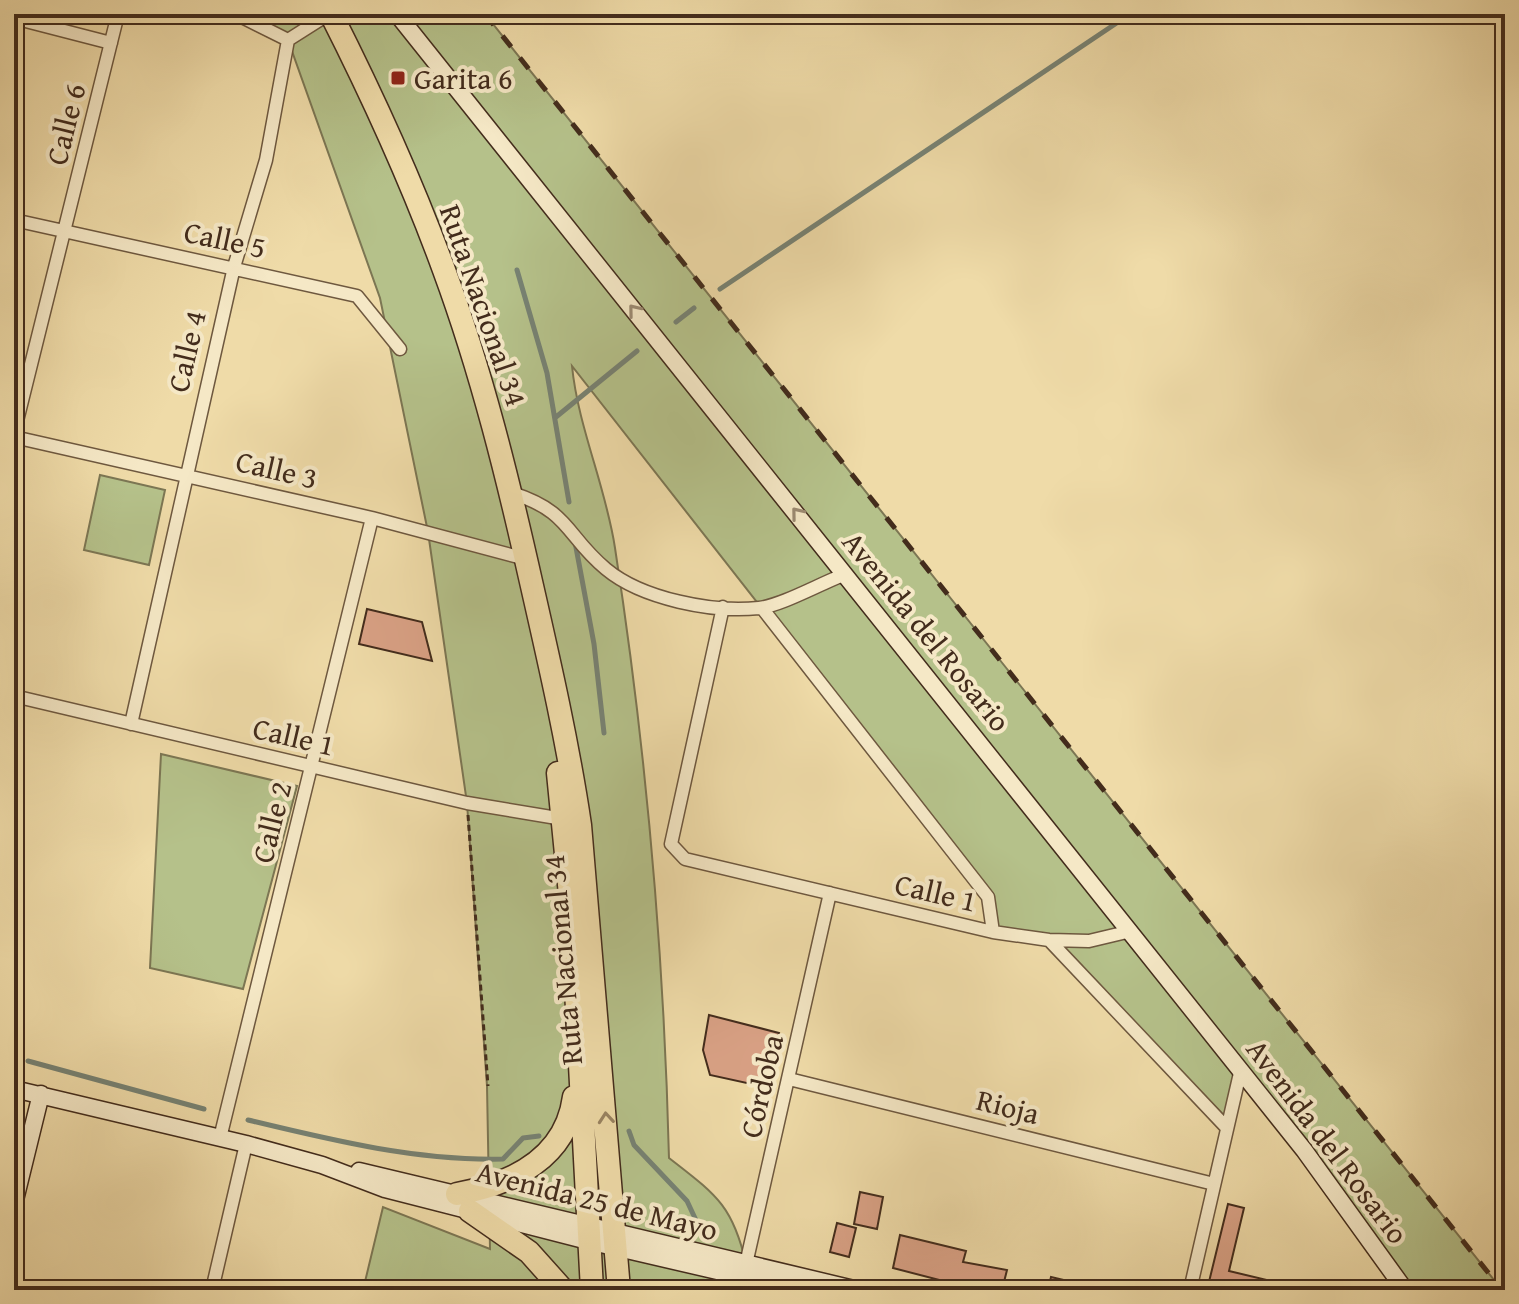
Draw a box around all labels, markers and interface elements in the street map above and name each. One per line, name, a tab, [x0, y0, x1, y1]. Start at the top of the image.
place label: Garita 6	[414, 56, 512, 100]
marker: Garita 6	[389, 69, 407, 87]
street label: Calle 6	[34, 79, 96, 169]
street label: Ruta Nacional 34	[429, 198, 539, 412]
street label: Calle 5	[180, 209, 270, 269]
one-way arrow	[630, 304, 644, 319]
street label: Calle 4	[155, 306, 217, 396]
street label: Calle 3	[232, 438, 322, 500]
one-way arrow	[792, 508, 807, 522]
street label: Avenida del Rosario	[832, 521, 1022, 741]
street label: Calle 1	[249, 705, 339, 767]
street label: Calle 2	[240, 777, 302, 867]
street label: Ruta Nacional 34	[531, 853, 593, 1067]
street label: Calle 1	[891, 861, 981, 923]
street label: Avenida del Rosario	[1236, 1029, 1420, 1253]
street label: Córdoba	[728, 1030, 794, 1142]
street label: Rioja	[972, 1077, 1044, 1135]
one-way arrow	[598, 1111, 615, 1124]
street label: Avenida 25 de Mayo	[471, 1149, 723, 1251]

